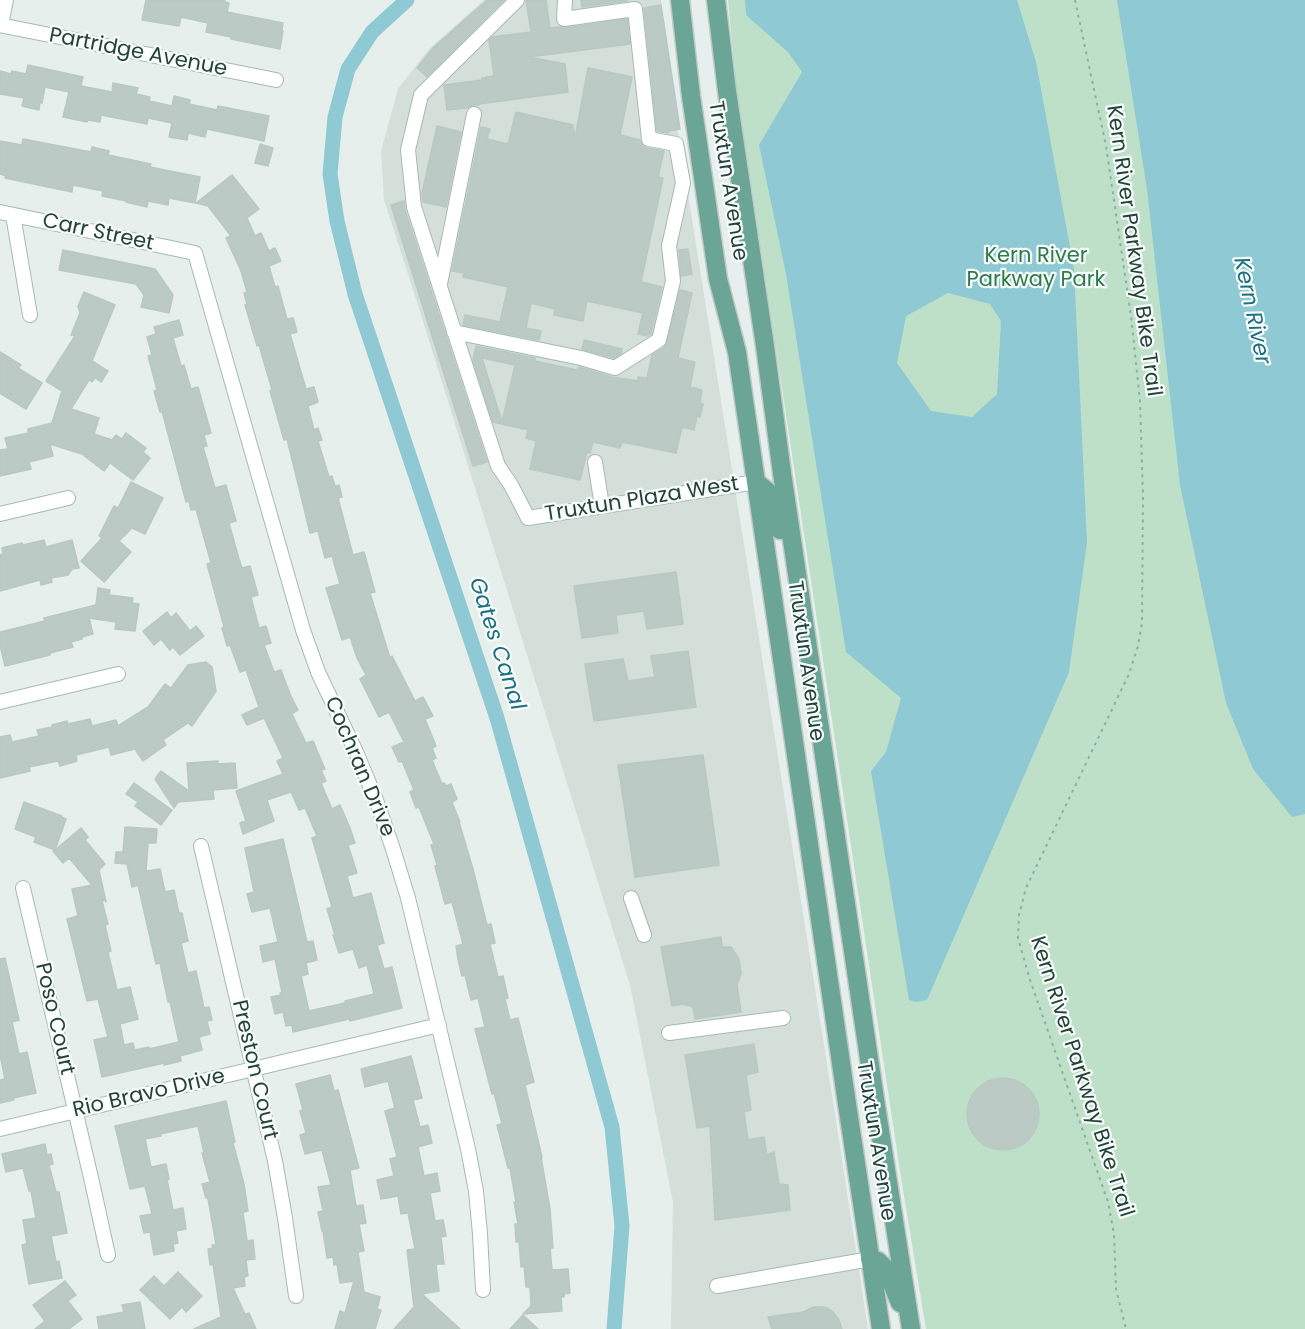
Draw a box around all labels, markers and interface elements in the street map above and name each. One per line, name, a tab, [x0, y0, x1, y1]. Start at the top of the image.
street label: Partridge Avenue	[47, 23, 229, 83]
street label: Truxtun Avenue	[702, 99, 752, 263]
street label: Kern River Parkway Bike Trail	[1100, 104, 1166, 398]
street label: Carr Street	[40, 209, 156, 257]
park label: Kern River Parkway Park	[967, 244, 1105, 294]
water label: Kern River	[1227, 255, 1275, 367]
street label: Truxtun Plaza West	[543, 472, 741, 528]
water label: Gates Canal	[462, 574, 530, 714]
street label: Truxtun Avenue	[781, 579, 829, 743]
street label: Cochran Drive	[318, 693, 400, 841]
street label: Kern River Parkway Bike Trail	[1024, 933, 1138, 1221]
street label: Poso Court	[29, 961, 79, 1077]
street label: Preston Court	[226, 998, 282, 1142]
street label: Truxtun Avenue	[850, 1059, 900, 1223]
street label: Rio Bravo Drive	[70, 1064, 228, 1124]

